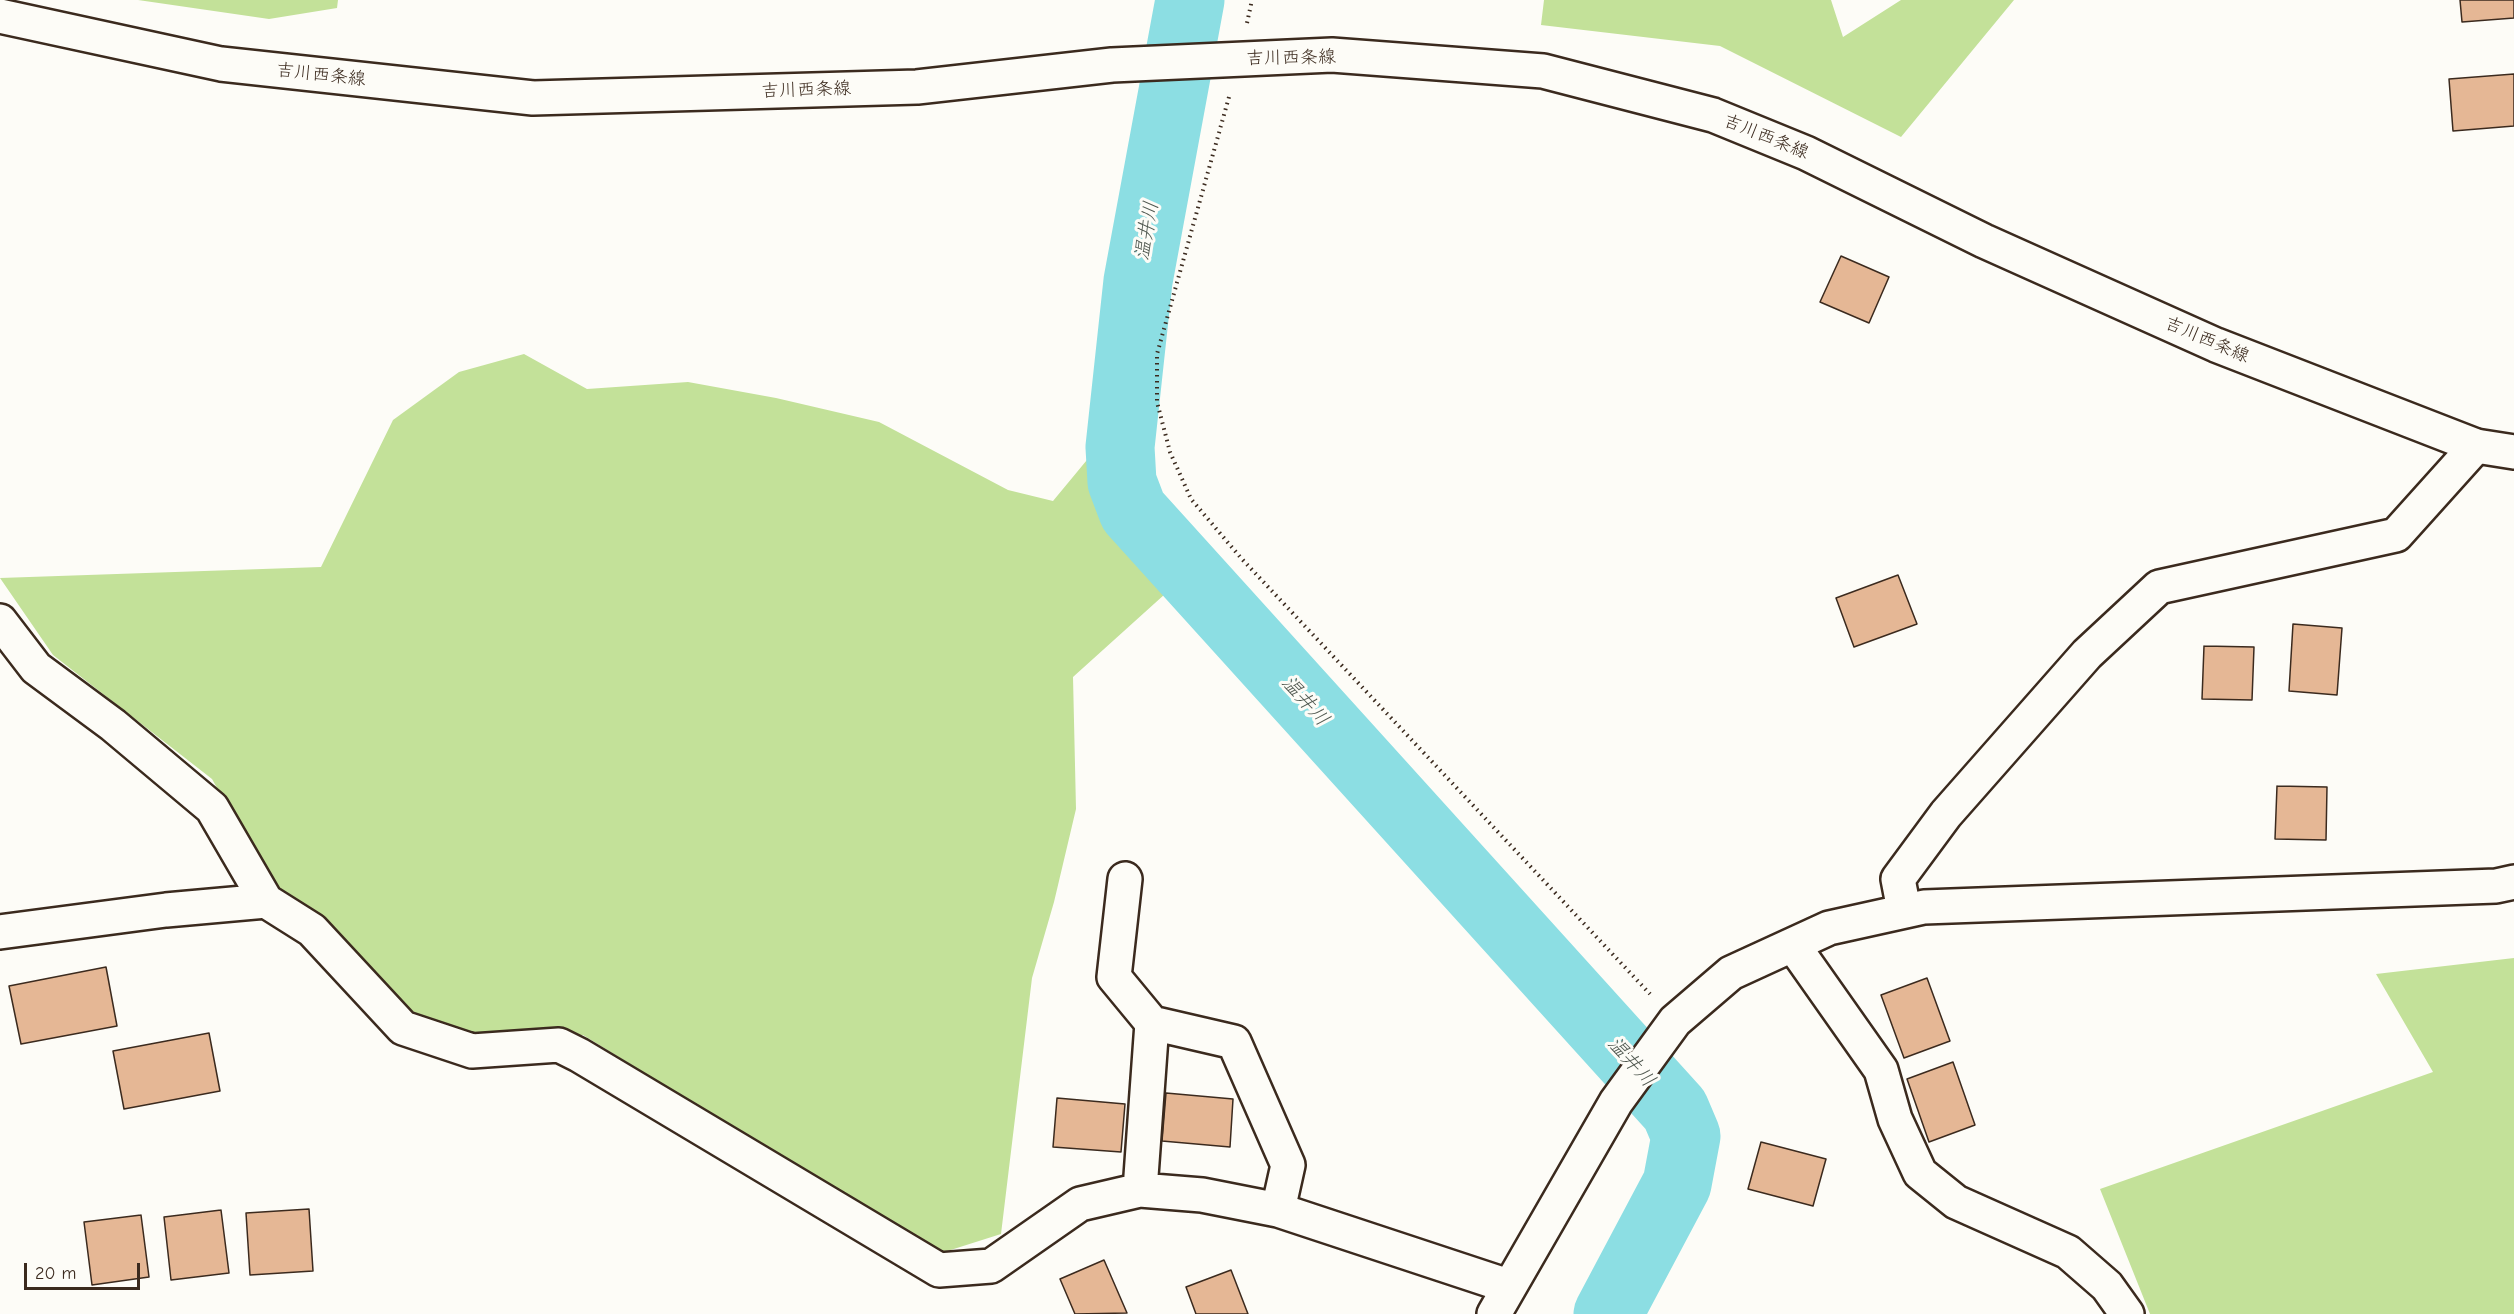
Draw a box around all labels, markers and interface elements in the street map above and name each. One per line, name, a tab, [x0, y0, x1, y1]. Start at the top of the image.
street label: 吉川西条線	[1246, 46, 1336, 70]
street label: 吉川西条線	[275, 60, 367, 90]
street label: 吉川西条線	[761, 78, 851, 102]
street label: 吉川西条線	[1720, 110, 1812, 164]
water label: 温井川	[1130, 199, 1164, 263]
street label: 吉川西条線	[2161, 312, 2253, 368]
water label: 温井川	[1276, 671, 1334, 731]
water label: 温井川	[1602, 1032, 1660, 1092]
scale bar	[27, 1251, 142, 1289]
text: 20 m	[35, 1263, 76, 1284]

